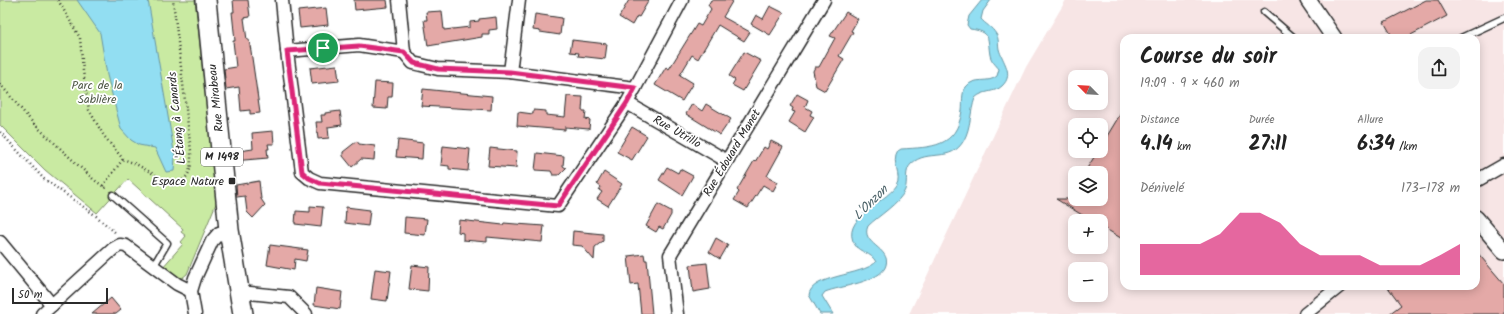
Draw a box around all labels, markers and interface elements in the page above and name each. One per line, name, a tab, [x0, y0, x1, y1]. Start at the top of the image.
pin	[306, 31, 340, 65]
icon: arrive	[312, 37, 334, 59]
text: Course du soir	[1140, 40, 1277, 75]
button: share	[1418, 47, 1460, 89]
street label: Rue Mirabeau	[203, 63, 229, 133]
north arrow	[1068, 70, 1108, 110]
map controls	[1068, 70, 1108, 302]
street label: L'Étang à Canards	[163, 71, 191, 165]
text: 19:09 · 9 × 460 m	[1140, 73, 1240, 94]
park label: Parc de la Sablière	[71, 76, 123, 109]
street label: Rue Édouard Manet	[698, 105, 766, 200]
street label: Rue Utrillo	[649, 111, 705, 153]
text: Distance	[1140, 111, 1180, 129]
text: Durée	[1249, 111, 1274, 129]
text: Allure	[1357, 111, 1383, 129]
button: locate	[1068, 118, 1108, 158]
text: 4.14	[1140, 129, 1173, 161]
text: 27:11	[1249, 129, 1287, 161]
text: 6:34	[1357, 129, 1395, 161]
text: km	[1173, 138, 1191, 156]
text: /km	[1395, 138, 1417, 156]
road number: M 1498	[201, 148, 243, 166]
button: layers	[1068, 166, 1108, 206]
place label: Espace Nature	[151, 172, 225, 191]
marker: Espace Nature	[227, 176, 237, 186]
text: Dénivelé	[1140, 178, 1184, 199]
text: 173–178 m	[1401, 178, 1460, 199]
water label: L'Onzon	[849, 180, 894, 225]
button: +	[1068, 214, 1108, 254]
button: −	[1068, 262, 1108, 302]
scale bar	[12, 286, 108, 305]
text: 50 m	[18, 286, 43, 304]

